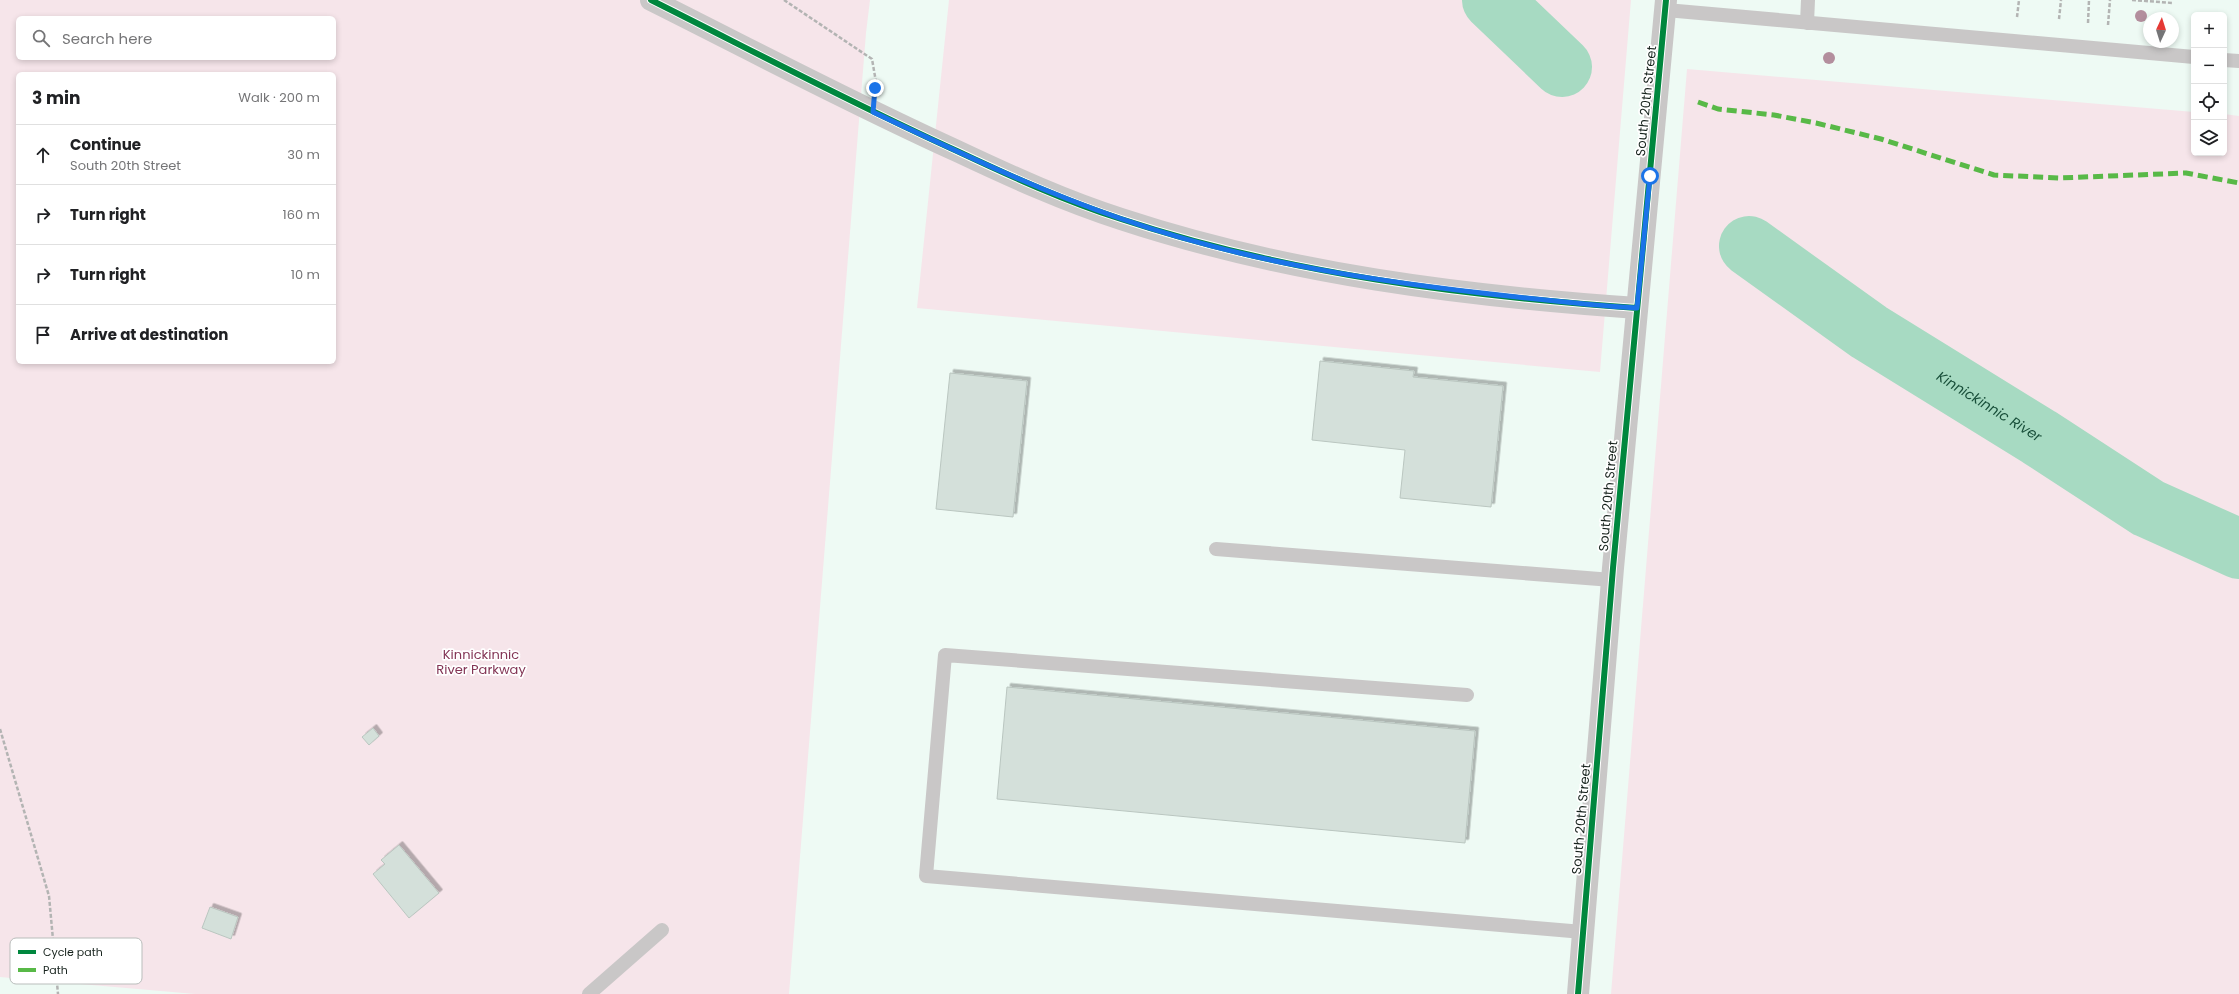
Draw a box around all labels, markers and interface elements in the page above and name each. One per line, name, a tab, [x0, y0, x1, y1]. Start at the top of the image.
north arrow	[2143, 12, 2179, 48]
map controls	[2191, 12, 2227, 156]
button: +	[2191, 12, 2227, 48]
search box	[16, 16, 336, 60]
icon: search	[30, 27, 52, 49]
text: Search here	[62, 28, 152, 49]
street label: South 20th Street	[1631, 45, 1661, 157]
button: −	[2191, 48, 2227, 84]
route end	[866, 79, 884, 97]
button: locate	[2191, 84, 2227, 120]
text: 3 min	[32, 86, 80, 110]
text: Walk · 200 m	[238, 88, 320, 107]
button: layers	[2191, 120, 2227, 156]
text: Continue	[70, 134, 141, 155]
icon: ahead	[32, 144, 54, 166]
text: 30 m	[287, 145, 320, 164]
text: South 20th Street	[70, 156, 181, 175]
route start	[1641, 167, 1659, 185]
icon: right	[32, 204, 54, 226]
text: Turn right	[70, 204, 146, 225]
text: 160 m	[283, 205, 320, 224]
icon: right	[32, 264, 54, 286]
text: Turn right	[70, 264, 146, 285]
text: 10 m	[291, 265, 320, 284]
icon: arrive	[32, 324, 54, 346]
text: Arrive at destination	[70, 324, 228, 345]
water label: Kinnickinnic River	[1933, 366, 2046, 447]
street label: South 20th Street	[1594, 440, 1622, 552]
park label: Kinnickinnic River Parkway	[436, 645, 526, 679]
street label: South 20th Street	[1567, 763, 1595, 875]
legend	[10, 938, 142, 984]
text: Cycle path	[43, 944, 103, 960]
text: Path	[43, 962, 68, 978]

